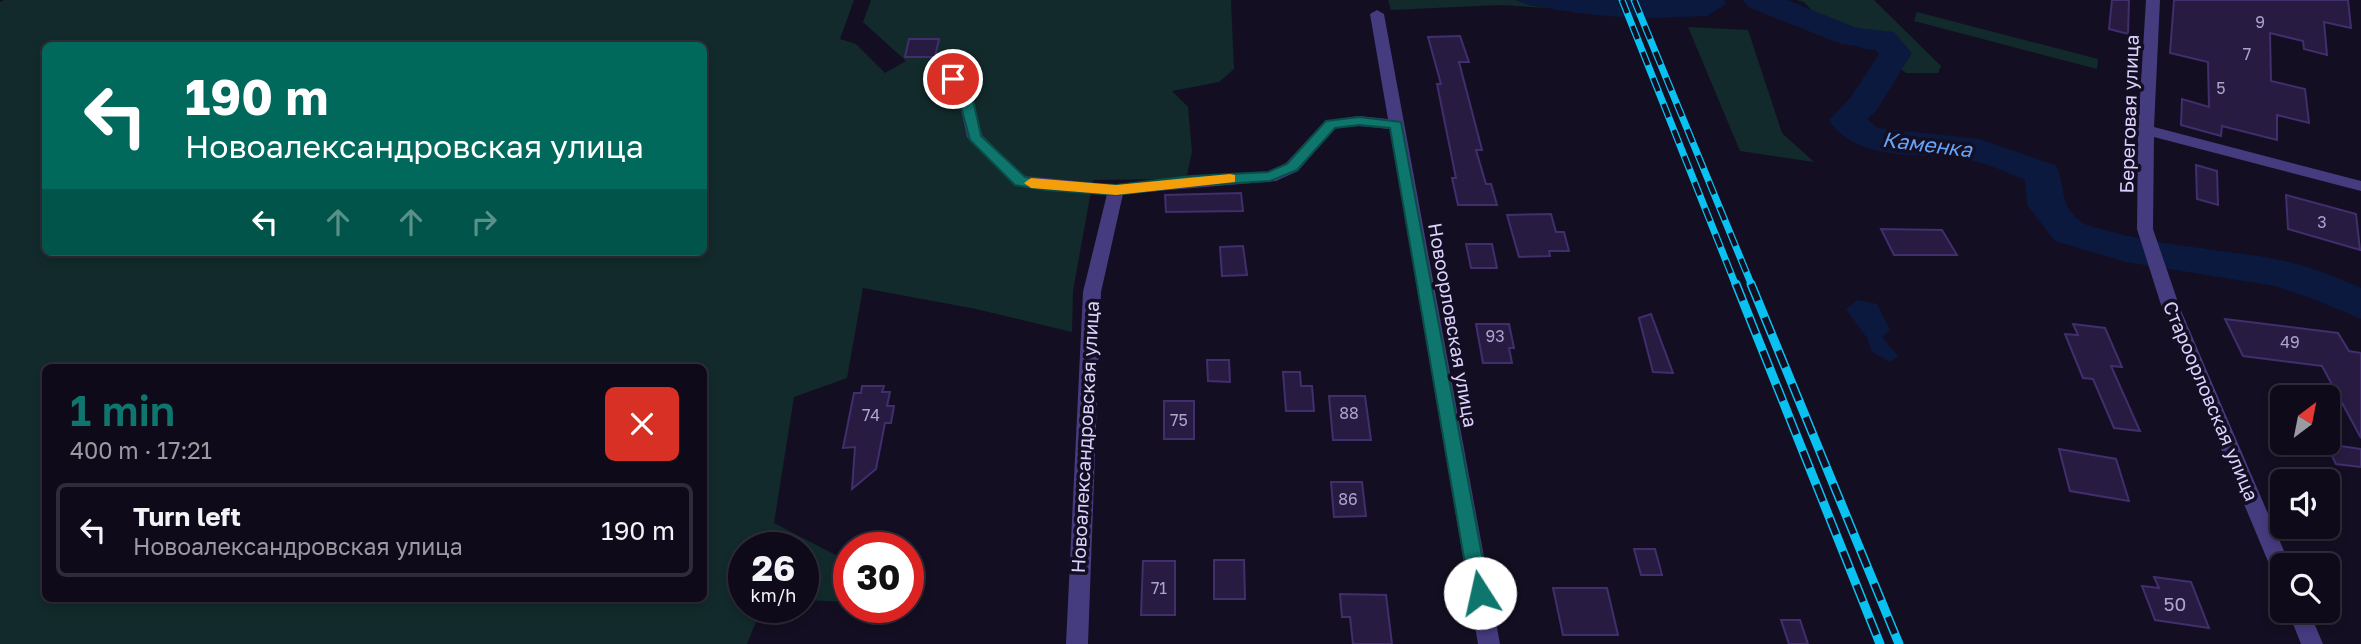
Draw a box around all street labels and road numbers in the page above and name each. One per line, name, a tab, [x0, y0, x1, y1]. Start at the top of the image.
street label: Береговая улица	[2114, 34, 2143, 194]
street label: Новоорловская улица	[1424, 221, 1483, 429]
street label: Староорловская улица	[2159, 297, 2264, 504]
street label: Новоалександровская улица	[1066, 300, 1103, 574]

